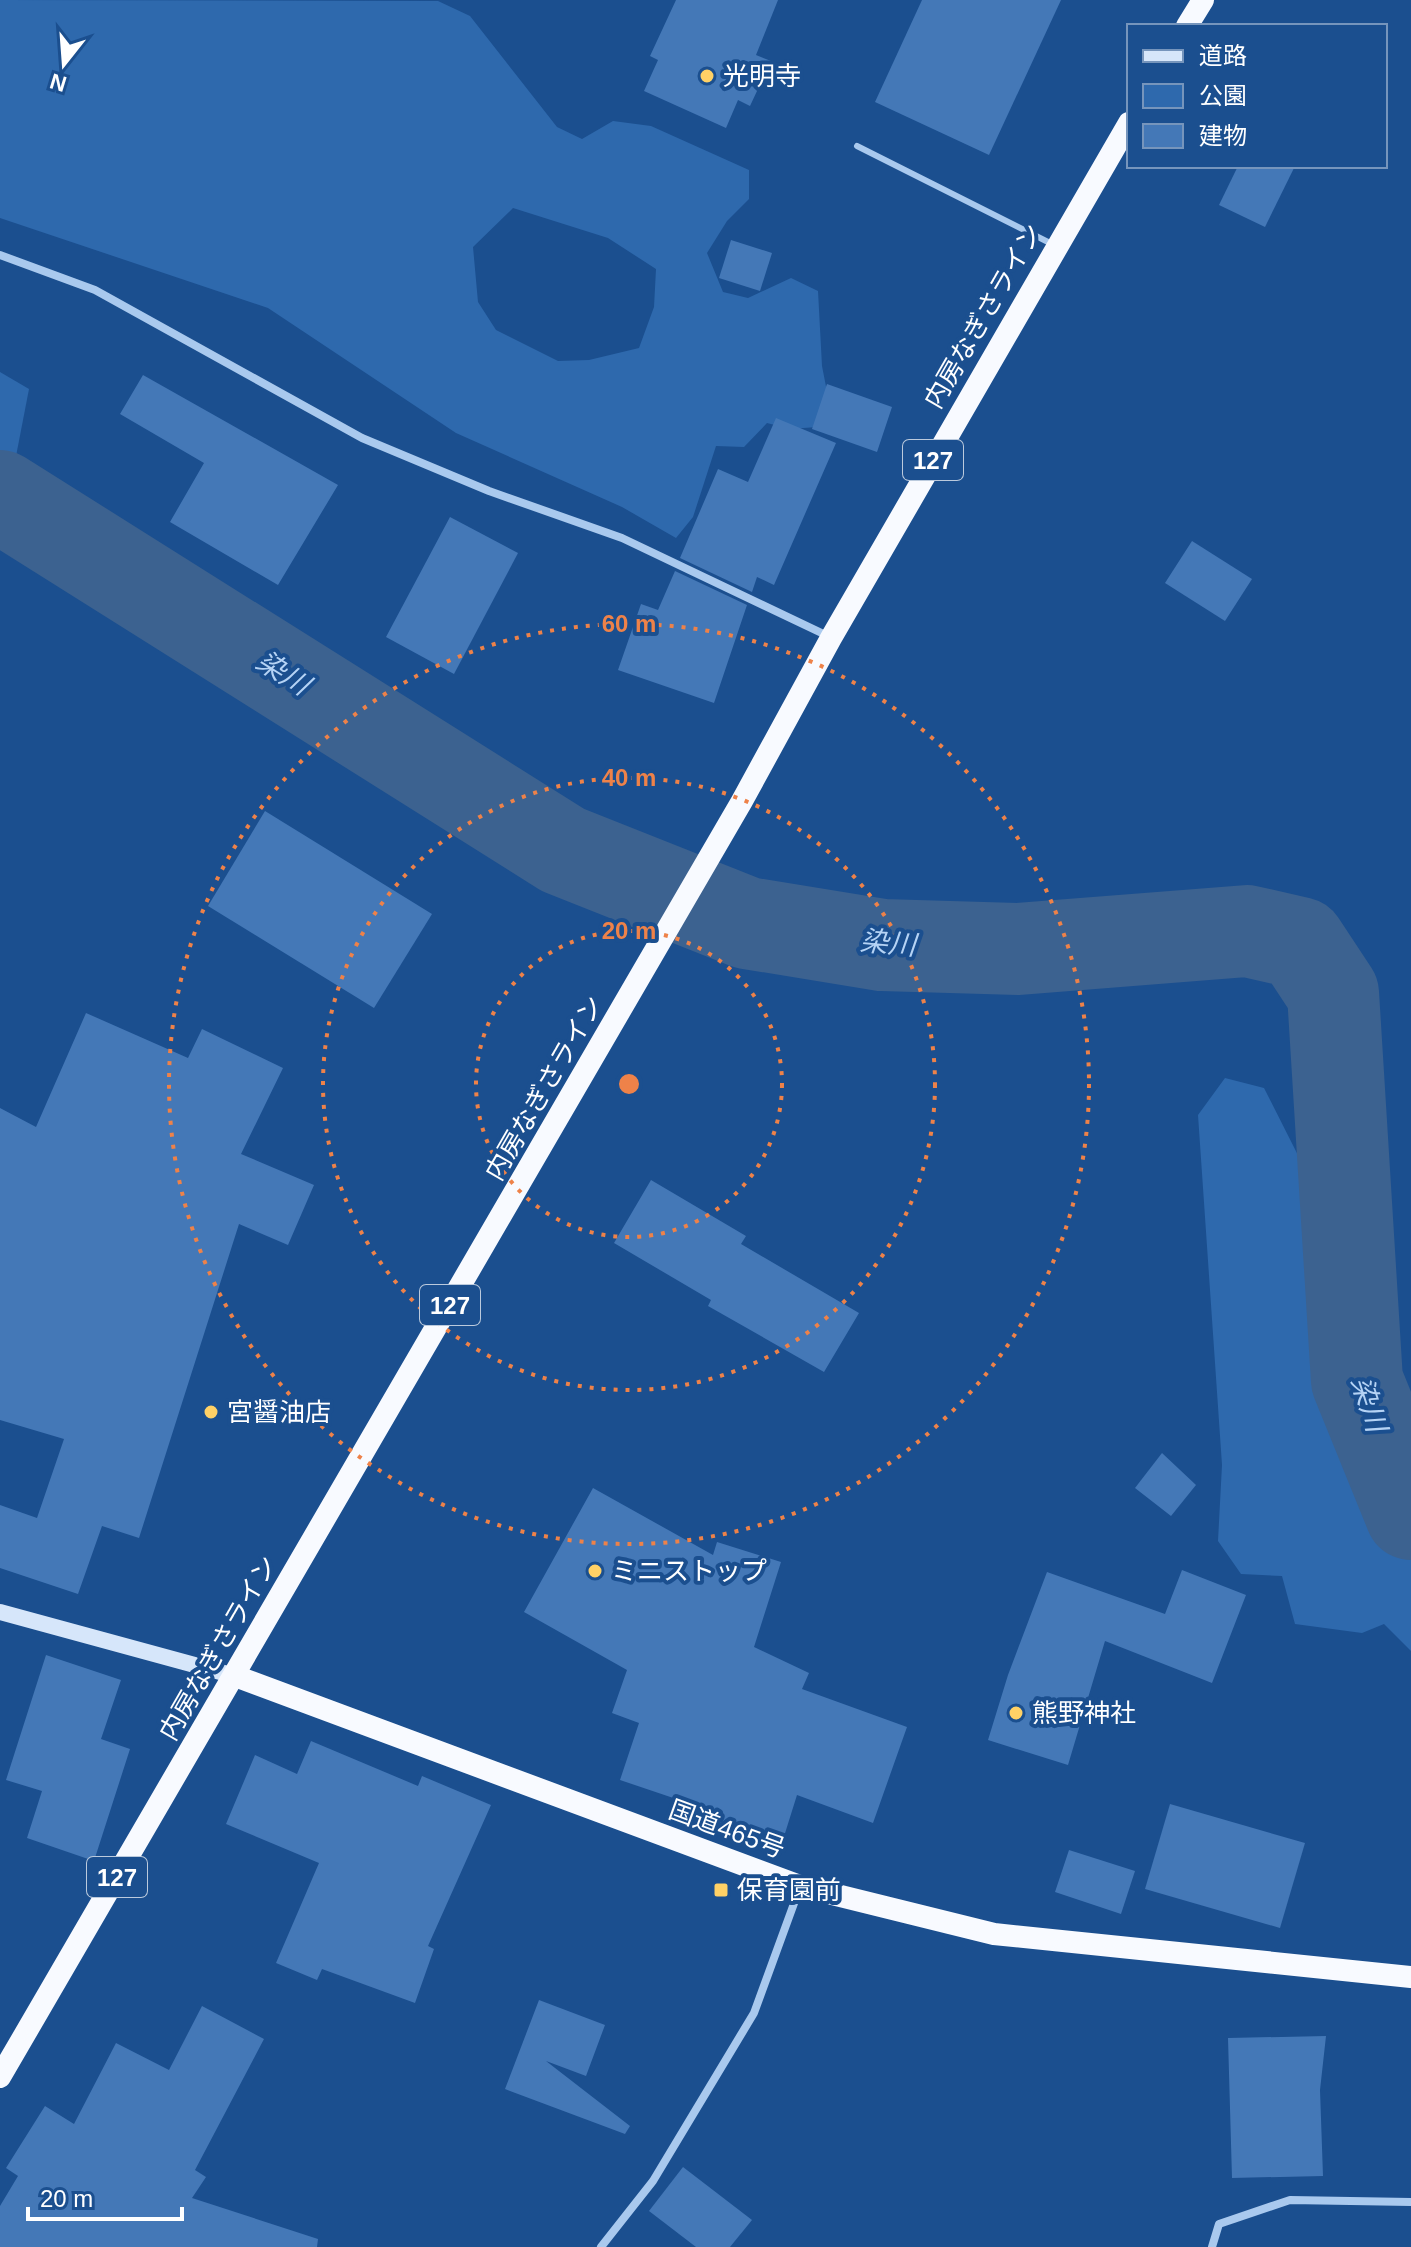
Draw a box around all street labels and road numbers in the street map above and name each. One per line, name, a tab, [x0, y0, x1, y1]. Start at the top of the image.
street label: 内房なぎさライン	[918, 218, 1048, 414]
road number: 127	[903, 440, 963, 480]
street label: 内房なぎさライン	[479, 990, 609, 1186]
road number: 127	[420, 1285, 480, 1325]
street label: 内房なぎさライン	[153, 1550, 283, 1746]
street label: 国道465号	[665, 1794, 789, 1864]
road number: 127	[87, 1857, 147, 1897]

